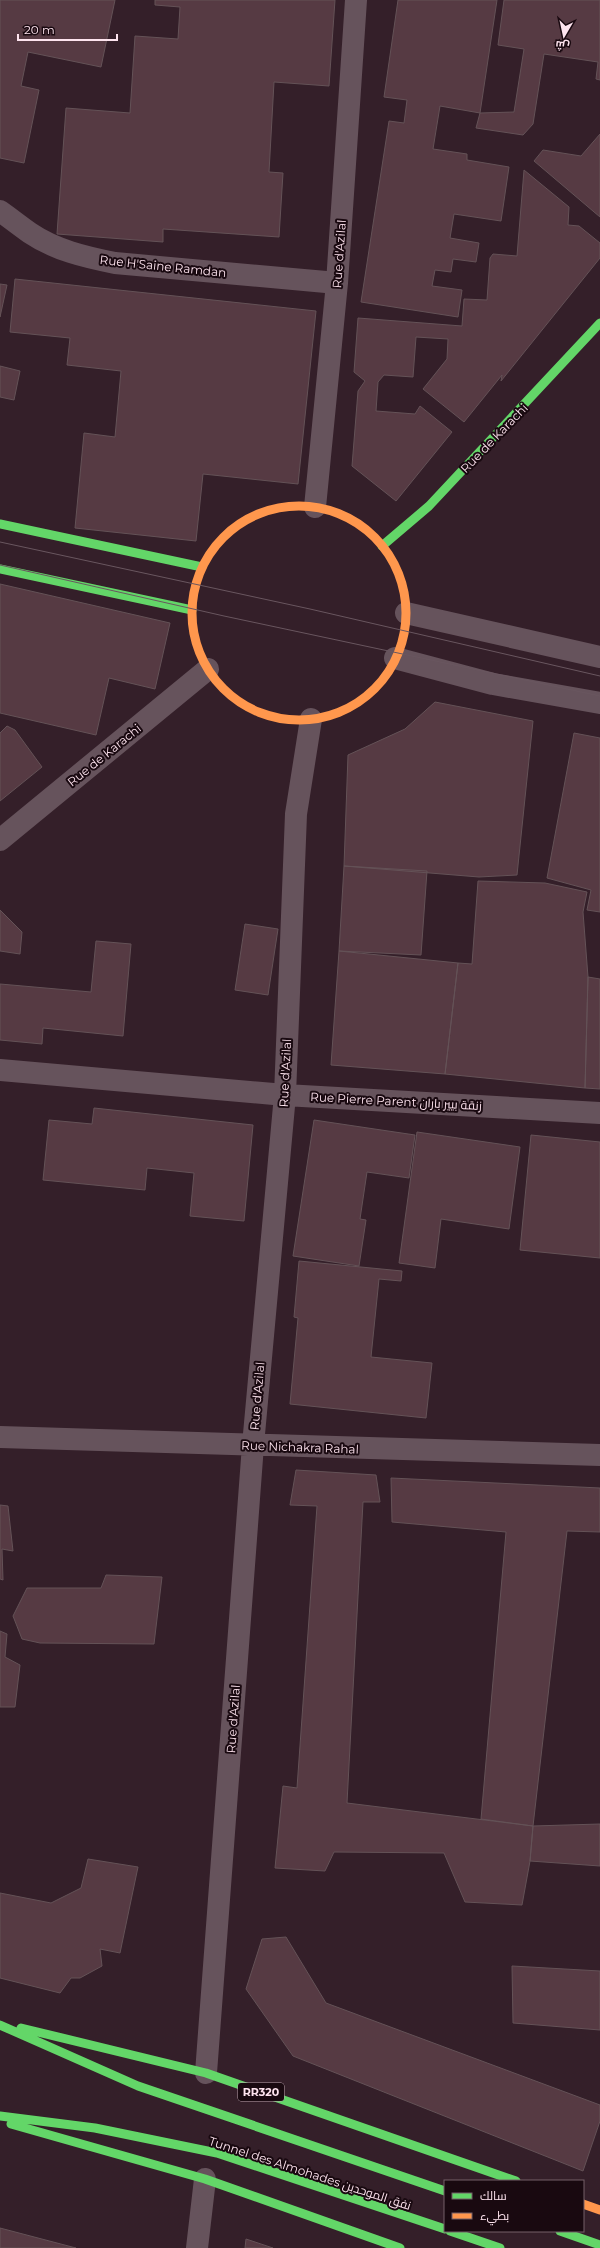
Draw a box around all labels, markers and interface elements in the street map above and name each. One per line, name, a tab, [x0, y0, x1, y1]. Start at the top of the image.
scale bar	[18, 16, 117, 42]
north arrow	[544, 16, 584, 56]
text: 20 m	[24, 22, 55, 37]
text: ش	[554, 38, 571, 54]
street label: Rue d'Azilal	[329, 219, 349, 289]
street label: Rue H'Saine Ramdan	[99, 252, 227, 280]
street label: Rue de Karachi	[457, 400, 531, 476]
street label: Rue de Karachi	[64, 721, 144, 789]
street label: Rue d'Azilal	[276, 1038, 294, 1108]
street label: Rue Pierre Parent زنقة بيير باران	[310, 1089, 482, 1113]
street label: Rue d'Azilal	[247, 1361, 267, 1431]
street label: Rue Nichakra Rahal	[241, 1437, 359, 1457]
street label: Rue d'Azilal	[223, 1684, 243, 1754]
road number: RR320	[238, 2083, 284, 2101]
street label: Tunnel des Almohades نفق الموحدين	[207, 2133, 413, 2213]
legend	[444, 2180, 584, 2232]
text: سالك	[480, 2188, 507, 2203]
text: بطيء	[480, 2208, 509, 2226]

